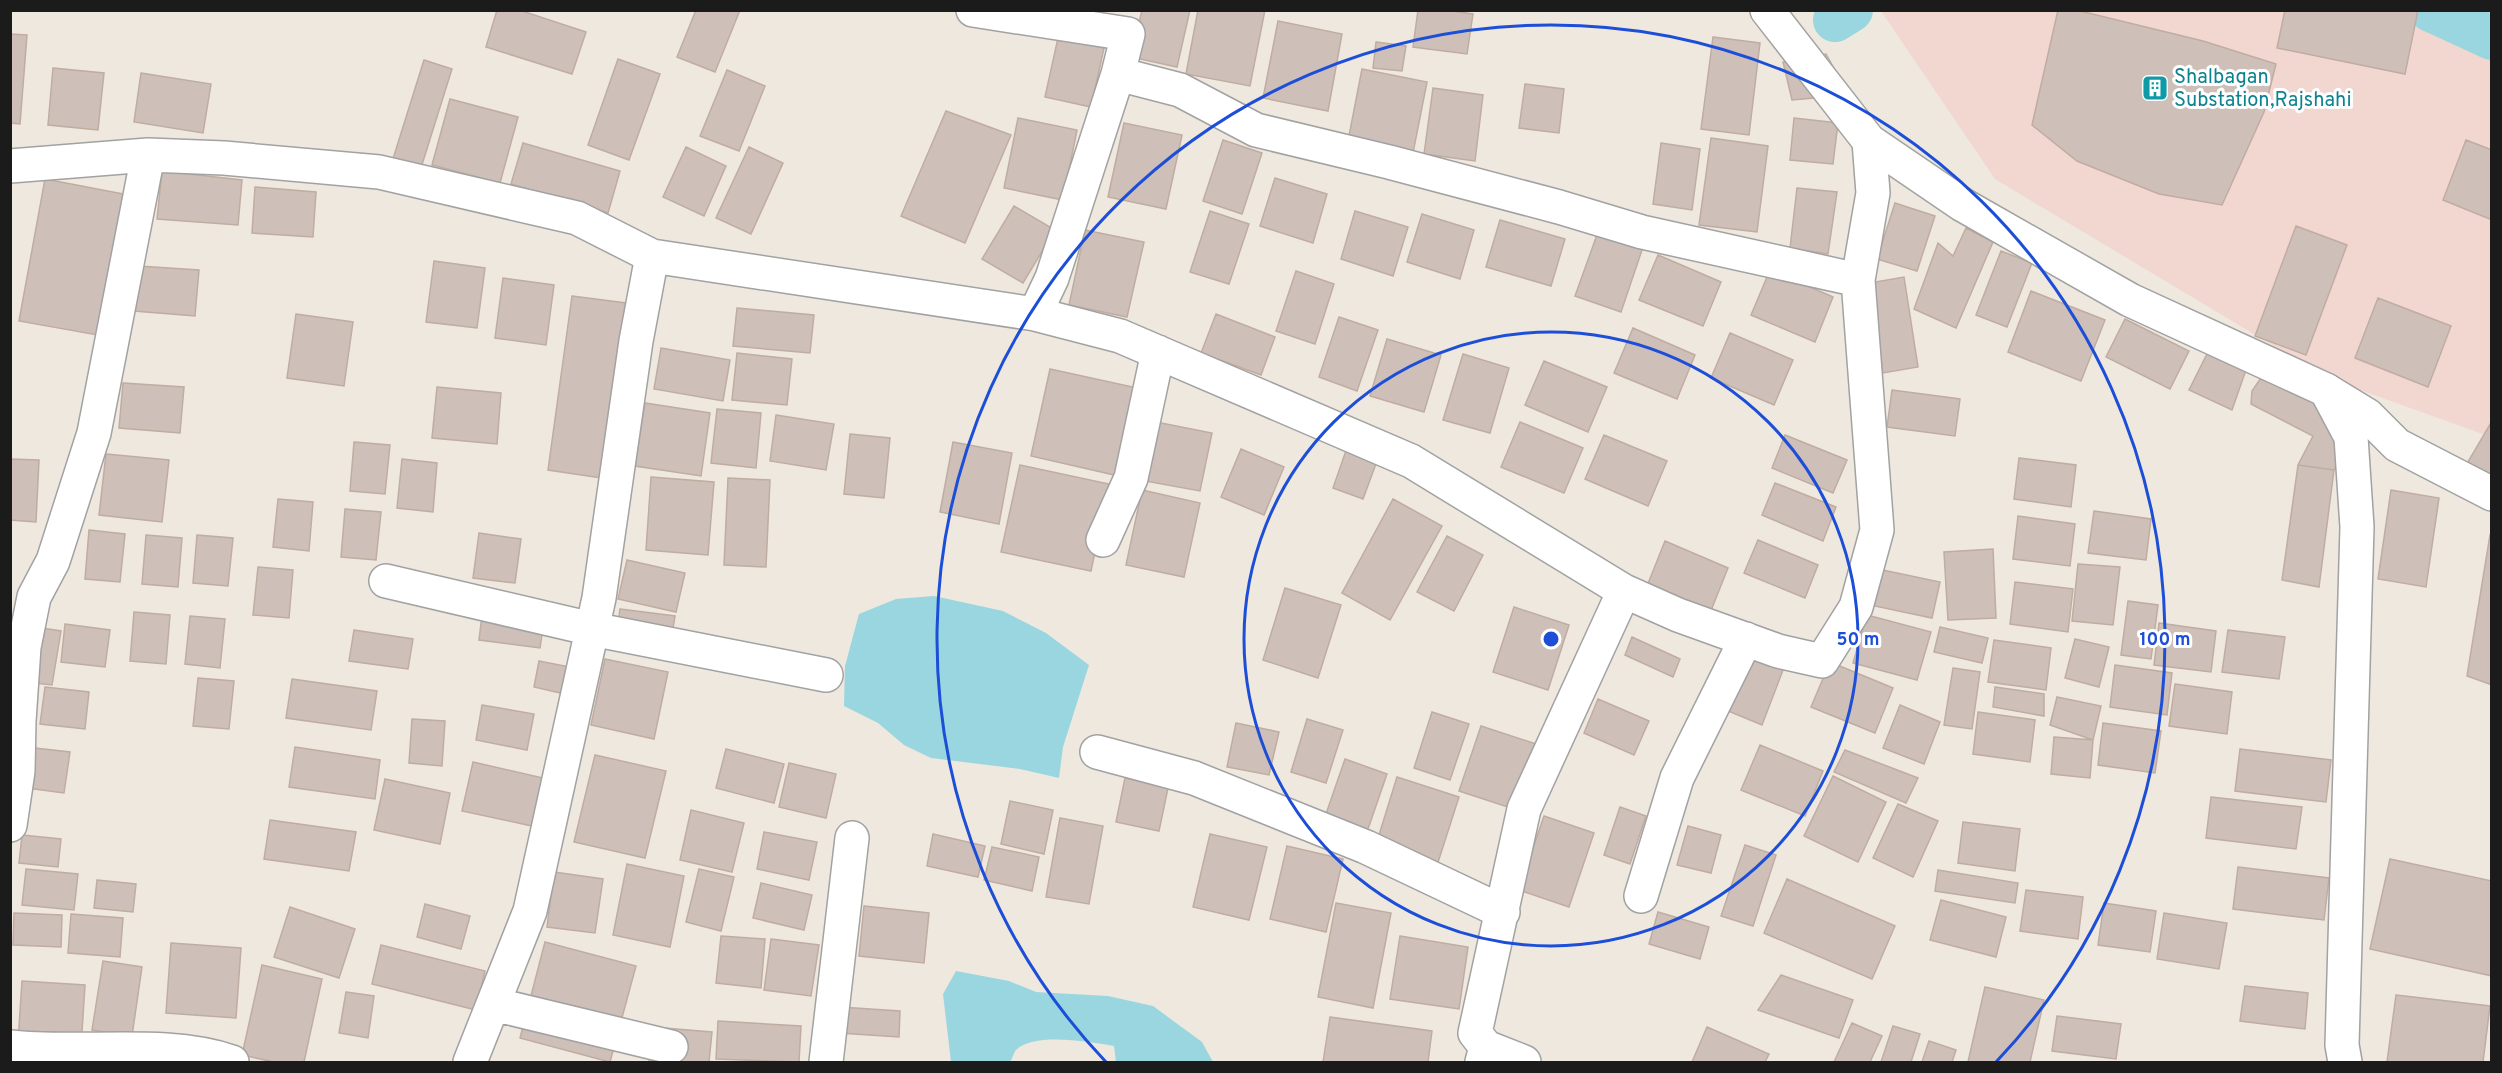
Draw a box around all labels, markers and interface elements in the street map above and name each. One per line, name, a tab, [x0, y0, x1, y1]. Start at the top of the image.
place label: Shalbagan Substation,Rajshahi	[2174, 65, 2351, 114]
building icon: Shalbagan Substation,Rajshahi	[2140, 73, 2170, 103]
centre of rings	[1541, 629, 1561, 649]
text: 50 m	[1836, 629, 1880, 652]
text: 100 m	[2139, 629, 2191, 652]

